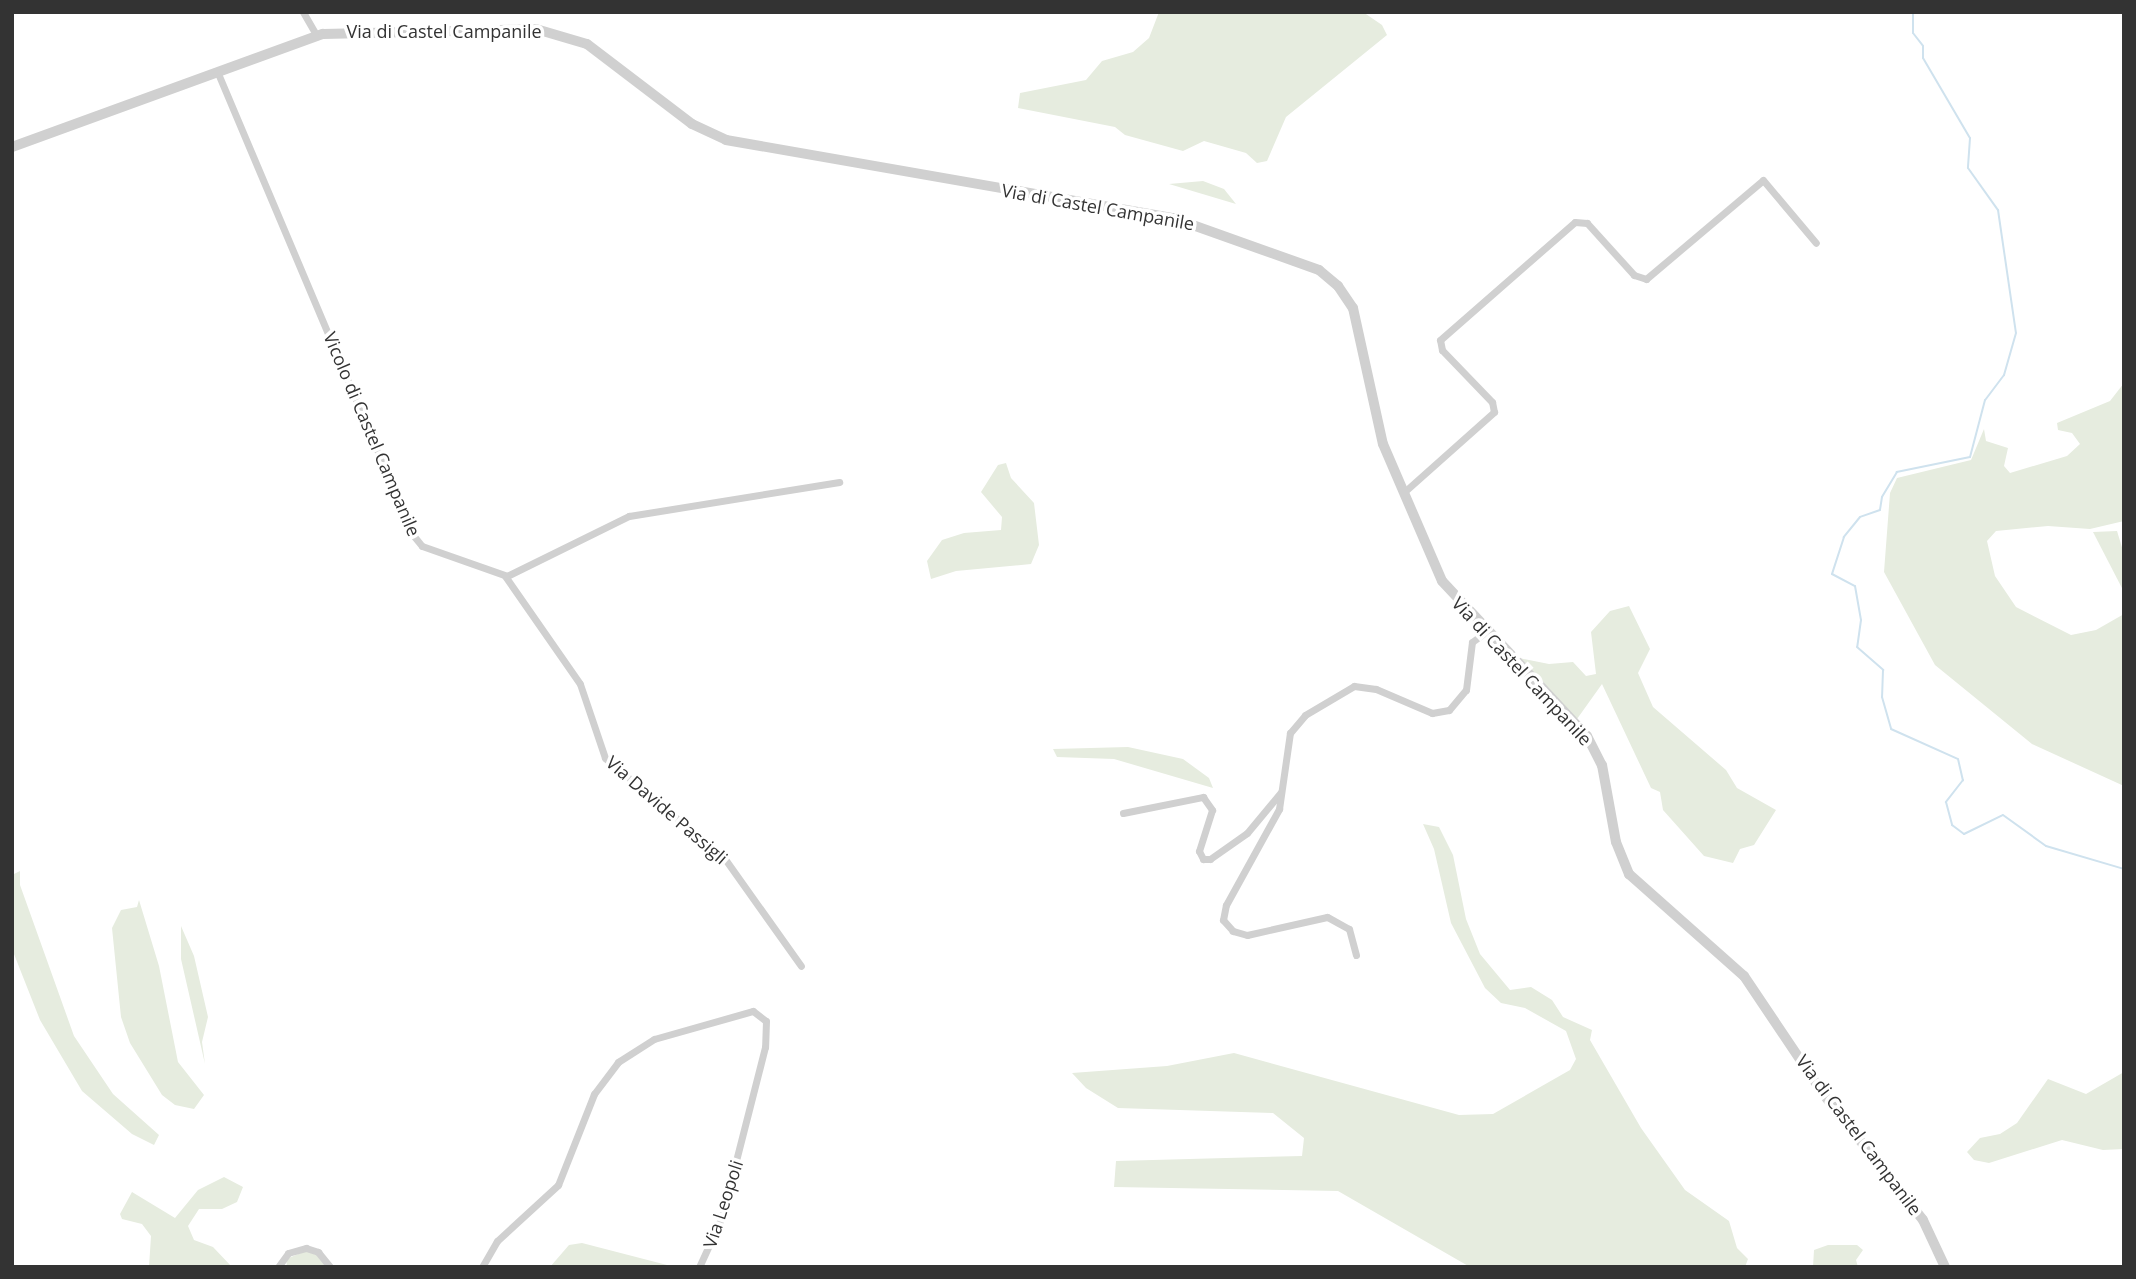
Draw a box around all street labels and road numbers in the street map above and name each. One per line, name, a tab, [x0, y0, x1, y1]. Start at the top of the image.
street label: Via di Castel Campanile	[346, 20, 542, 42]
street label: Via di Castel Campanile	[1000, 179, 1196, 235]
street label: Vicolo di Castel Campanile	[319, 329, 425, 539]
street label: Via di Castel Campanile	[1448, 592, 1596, 750]
street label: Via Davide Passigli	[602, 751, 732, 869]
street label: Via di Castel Campanile	[1792, 1051, 1926, 1219]
street label: Via Leopoli	[699, 1157, 747, 1251]

